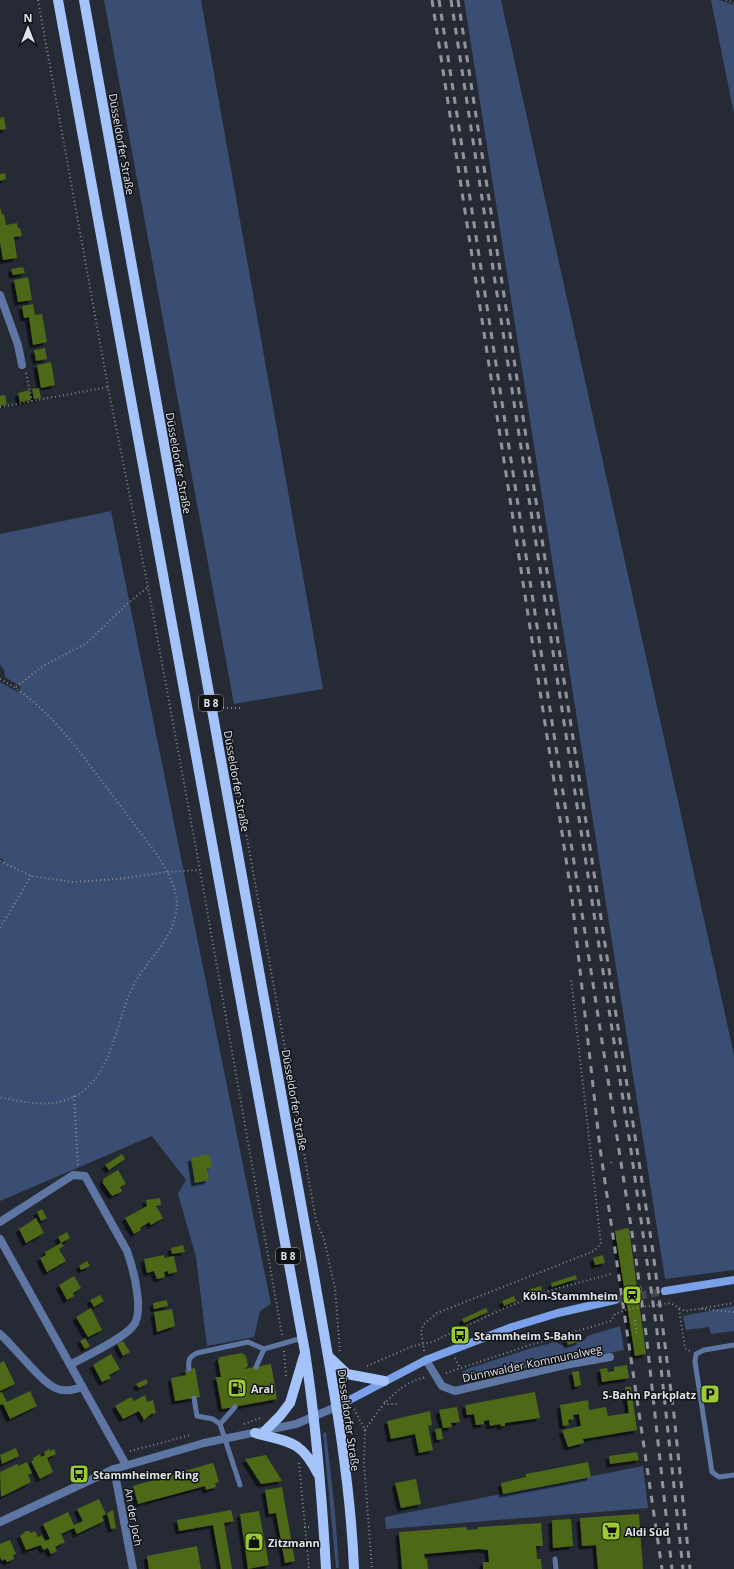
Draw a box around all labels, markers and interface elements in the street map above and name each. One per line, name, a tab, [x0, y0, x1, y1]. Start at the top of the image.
north arrow	[8, 8, 48, 48]
text: N	[24, 10, 32, 25]
street label: Düsseldorfer Straße	[106, 92, 138, 196]
street label: Düsseldorfer Straße	[163, 411, 195, 515]
road number: B 8	[199, 695, 223, 711]
street label: Düsseldorfer Straße	[221, 729, 253, 833]
street label: Düsseldorfer Straße	[279, 1048, 311, 1152]
road number: B 8	[276, 1248, 300, 1264]
station icon: Köln-Stammheim	[621, 1284, 643, 1306]
place label: Köln-Stammheim	[523, 1288, 618, 1303]
bus stop icon: Stammheim S-Bahn	[449, 1324, 471, 1346]
place label: Stammheim S-Bahn	[474, 1328, 582, 1343]
street label: Dünnwalder Kommunalweg	[461, 1341, 603, 1385]
street label: Düsseldorfer Straße	[334, 1368, 364, 1472]
fuel station icon: Aral	[226, 1377, 248, 1399]
place label: Aral	[251, 1381, 274, 1396]
parking icon: S-Bahn Parkplatz	[699, 1383, 721, 1405]
place label: S-Bahn Parkplatz	[603, 1387, 697, 1402]
bus stop icon: Stammheimer Ring	[68, 1463, 90, 1485]
place label: Stammheimer Ring	[93, 1467, 199, 1482]
street label: An der Joch	[122, 1487, 146, 1547]
supermarket icon: Aldi Süd	[600, 1520, 622, 1542]
place label: Aldi Süd	[625, 1524, 669, 1539]
shop icon: Zitzmann	[243, 1531, 265, 1553]
place label: Zitzmann	[268, 1535, 320, 1550]

